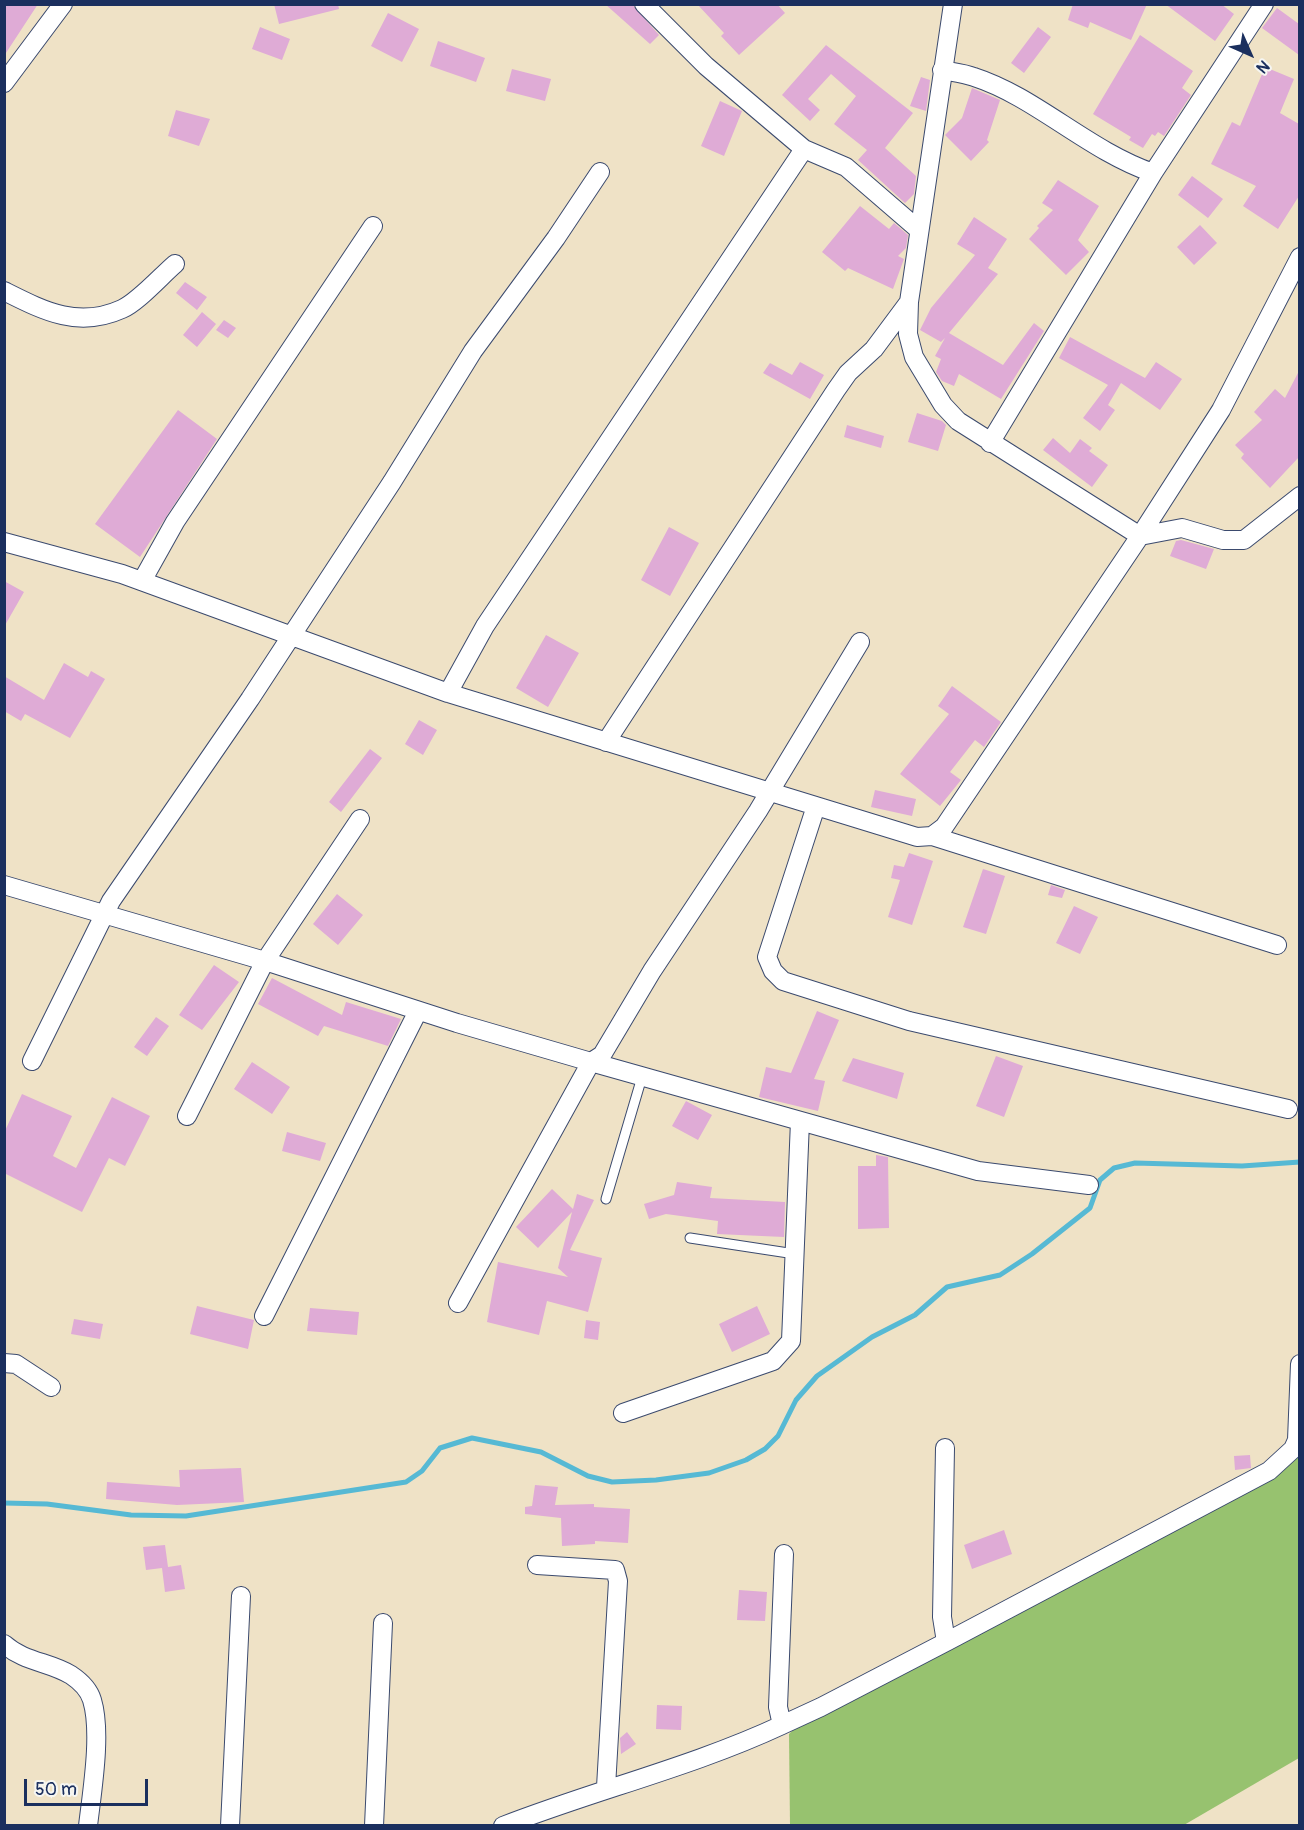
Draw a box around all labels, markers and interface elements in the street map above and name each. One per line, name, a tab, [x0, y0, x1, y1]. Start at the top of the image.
north arrow	[1220, 24, 1280, 84]
text: N	[1252, 56, 1274, 78]
scale bar	[27, 1767, 152, 1805]
text: 50 m	[35, 1778, 77, 1801]

